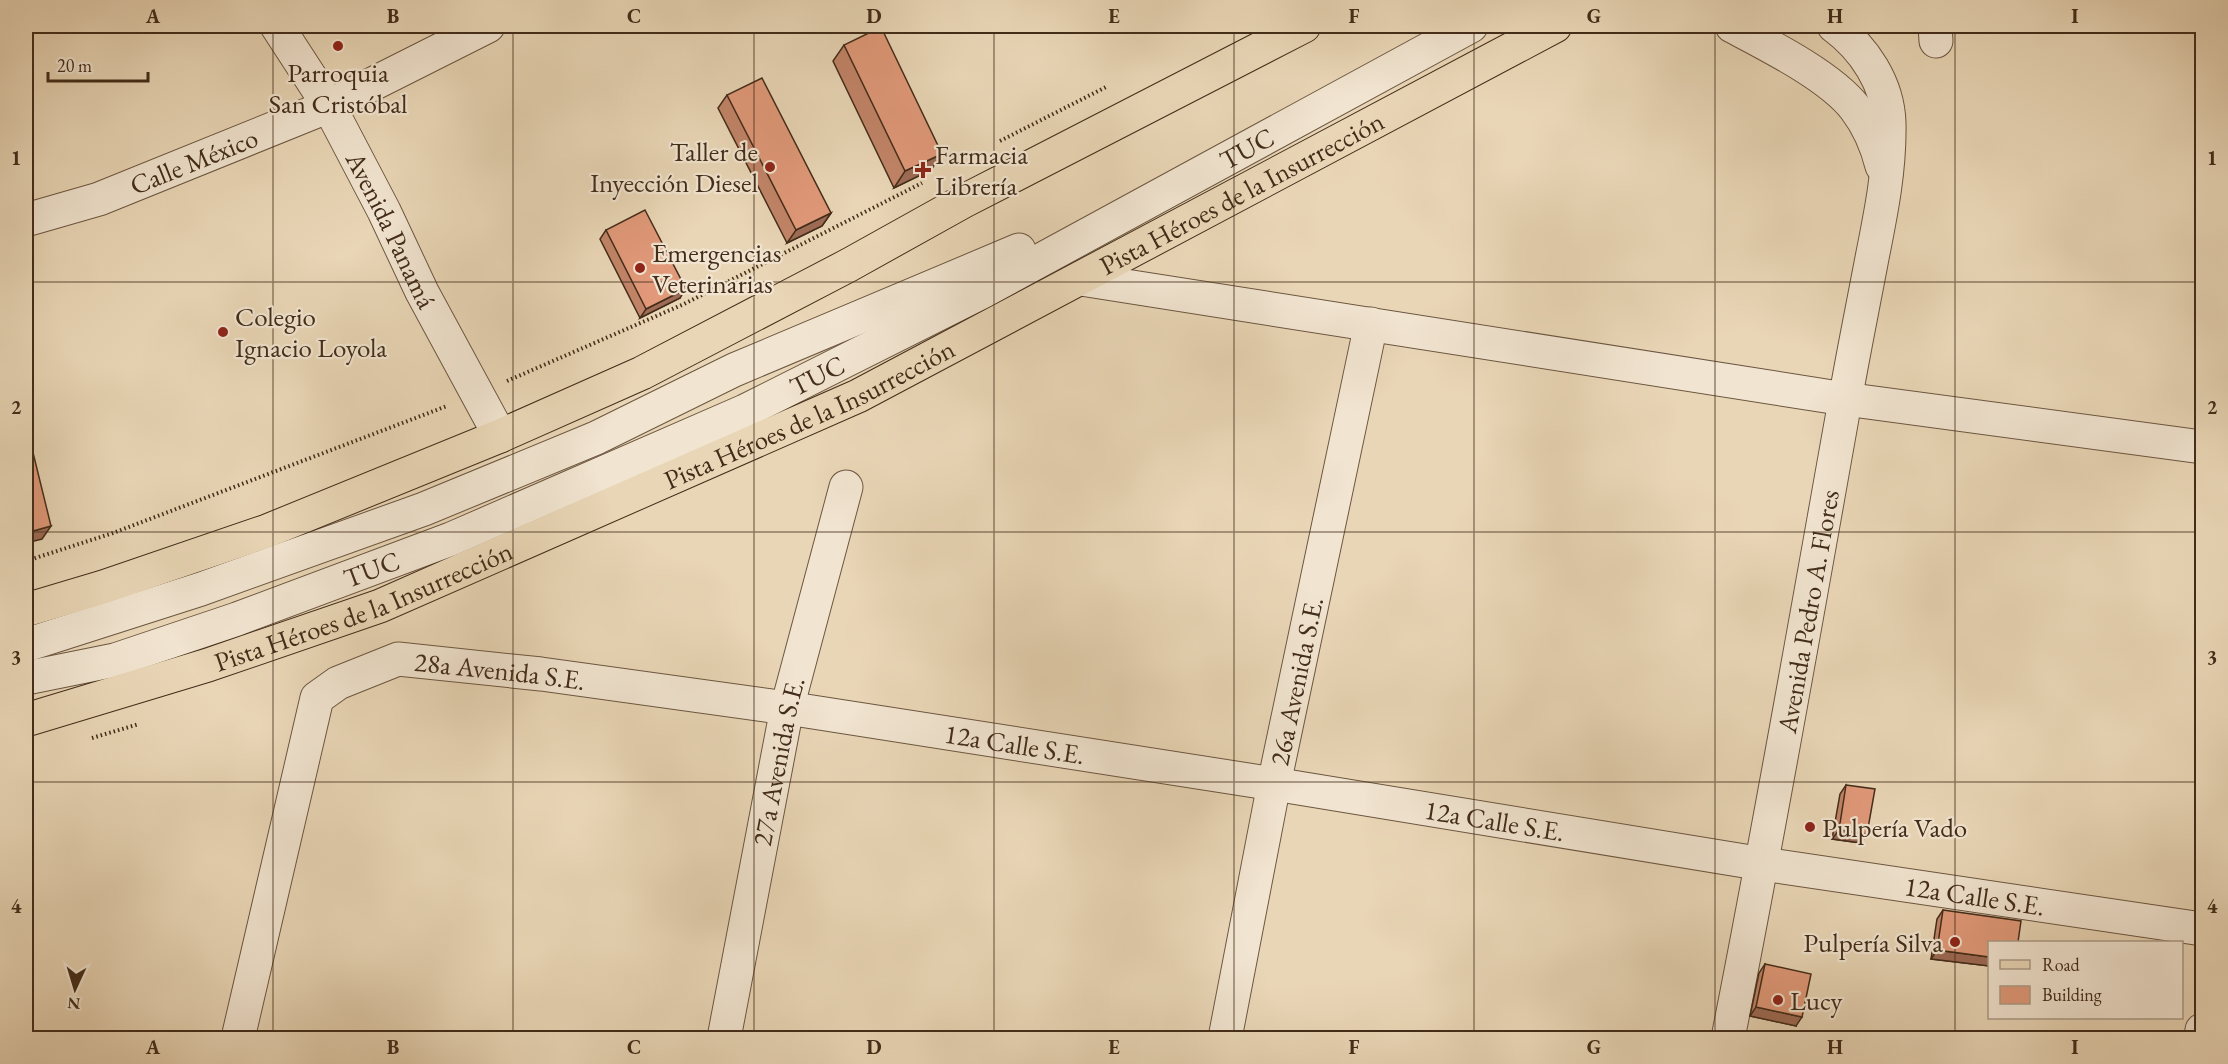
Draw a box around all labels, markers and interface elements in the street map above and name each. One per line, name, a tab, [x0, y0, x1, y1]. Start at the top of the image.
text: A	[145, 3, 161, 29]
text: B	[387, 3, 399, 29]
text: C	[627, 3, 641, 29]
text: D	[866, 3, 882, 29]
text: E	[1108, 3, 1120, 29]
text: F	[1349, 3, 1360, 29]
text: G	[1587, 3, 1601, 29]
text: H	[1827, 3, 1843, 29]
text: I	[2071, 3, 2079, 29]
marker: Parroquia San Cristóbal	[331, 39, 345, 53]
scale bar	[48, 45, 148, 83]
text: 20 m	[57, 54, 92, 77]
place label: Parroquia San Cristóbal	[269, 55, 407, 121]
street label: Pista Héroes de la Insurrección	[1093, 103, 1390, 282]
street label: Calle México	[125, 119, 263, 202]
street label: TUC	[1213, 119, 1280, 177]
place label: Taller de Inyección Diesel	[590, 134, 758, 200]
place label: Farmacia Librería	[935, 137, 1028, 203]
street label: Avenida Panamá	[338, 144, 445, 314]
text: 1	[11, 145, 21, 171]
text: 1	[2207, 145, 2217, 171]
marker: Taller de Inyección Diesel	[763, 160, 777, 174]
marker: Farmacia Librería	[916, 163, 930, 177]
place label: Emergencias Veterinarias	[652, 235, 781, 301]
marker: Emergencias Veterinarias	[633, 261, 647, 275]
place label: Colegio Ignacio Loyola	[235, 299, 387, 365]
marker: Colegio Ignacio Loyola	[216, 325, 230, 339]
street label: Pista Héroes de la Insurrección	[658, 331, 960, 497]
street label: TUC	[783, 346, 850, 403]
text: 2	[11, 394, 22, 420]
text: 2	[2207, 394, 2218, 420]
street label: Avenida Pedro A. Flores	[1768, 487, 1846, 737]
street label: Pista Héroes de la Insurrección	[209, 533, 518, 679]
street label: TUC	[338, 542, 404, 595]
street label: 26a Avenida S.E.	[1261, 593, 1331, 769]
street label: 28a Avenida S.E.	[413, 643, 588, 697]
text: 3	[11, 644, 21, 670]
text: 3	[2207, 644, 2217, 670]
street label: 27a Avenida S.E.	[744, 673, 812, 849]
street label: 12a Calle S.E.	[942, 715, 1087, 772]
street label: 12a Calle S.E.	[1422, 791, 1567, 849]
place label: Pulpería Vado	[1822, 810, 1967, 845]
marker: Pulpería Vado	[1803, 820, 1817, 834]
street label: 12a Calle S.E.	[1902, 868, 2047, 923]
text: 4	[11, 893, 22, 919]
text: 4	[2207, 893, 2218, 919]
place label: Pulpería Silva	[1803, 925, 1943, 960]
marker: Pulpería Silva	[1948, 935, 1962, 949]
legend	[1988, 941, 2183, 1019]
text: Road	[2042, 953, 2081, 976]
north arrow	[45, 959, 105, 1019]
place label: Lucy	[1790, 983, 1842, 1018]
text: Building	[2042, 983, 2102, 1006]
text: N	[67, 993, 81, 1014]
marker: Lucy	[1771, 993, 1785, 1007]
text: A	[145, 1034, 161, 1060]
text: B	[387, 1034, 399, 1060]
text: C	[627, 1034, 641, 1060]
text: D	[866, 1034, 882, 1060]
text: E	[1108, 1034, 1120, 1060]
text: F	[1349, 1034, 1360, 1060]
text: G	[1587, 1034, 1601, 1060]
text: H	[1827, 1034, 1843, 1060]
text: I	[2071, 1034, 2079, 1060]

